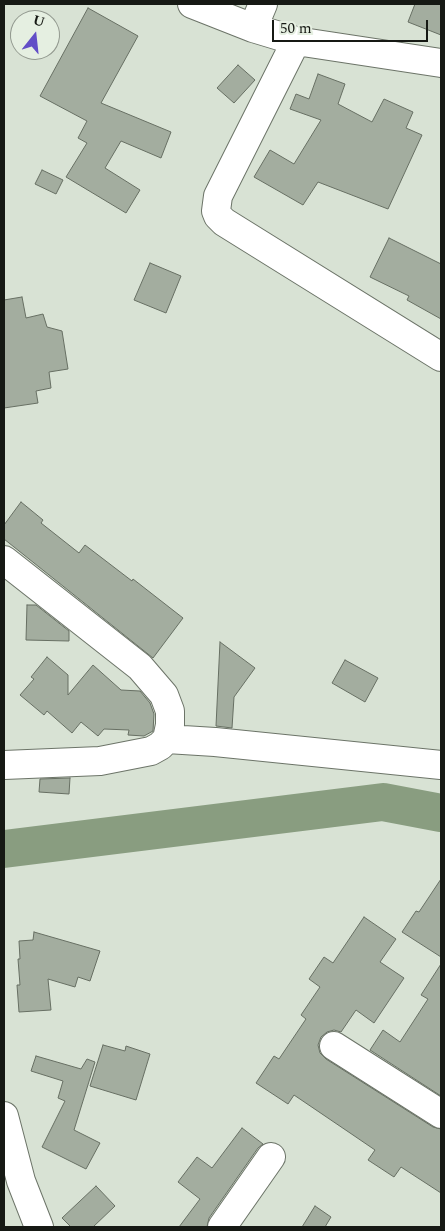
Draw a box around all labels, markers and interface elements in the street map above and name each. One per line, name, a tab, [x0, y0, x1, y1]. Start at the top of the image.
text: U	[30, 9, 48, 33]
north arrow	[10, 10, 60, 60]
scale bar	[275, 10, 431, 42]
text: 50 m	[280, 17, 312, 40]

